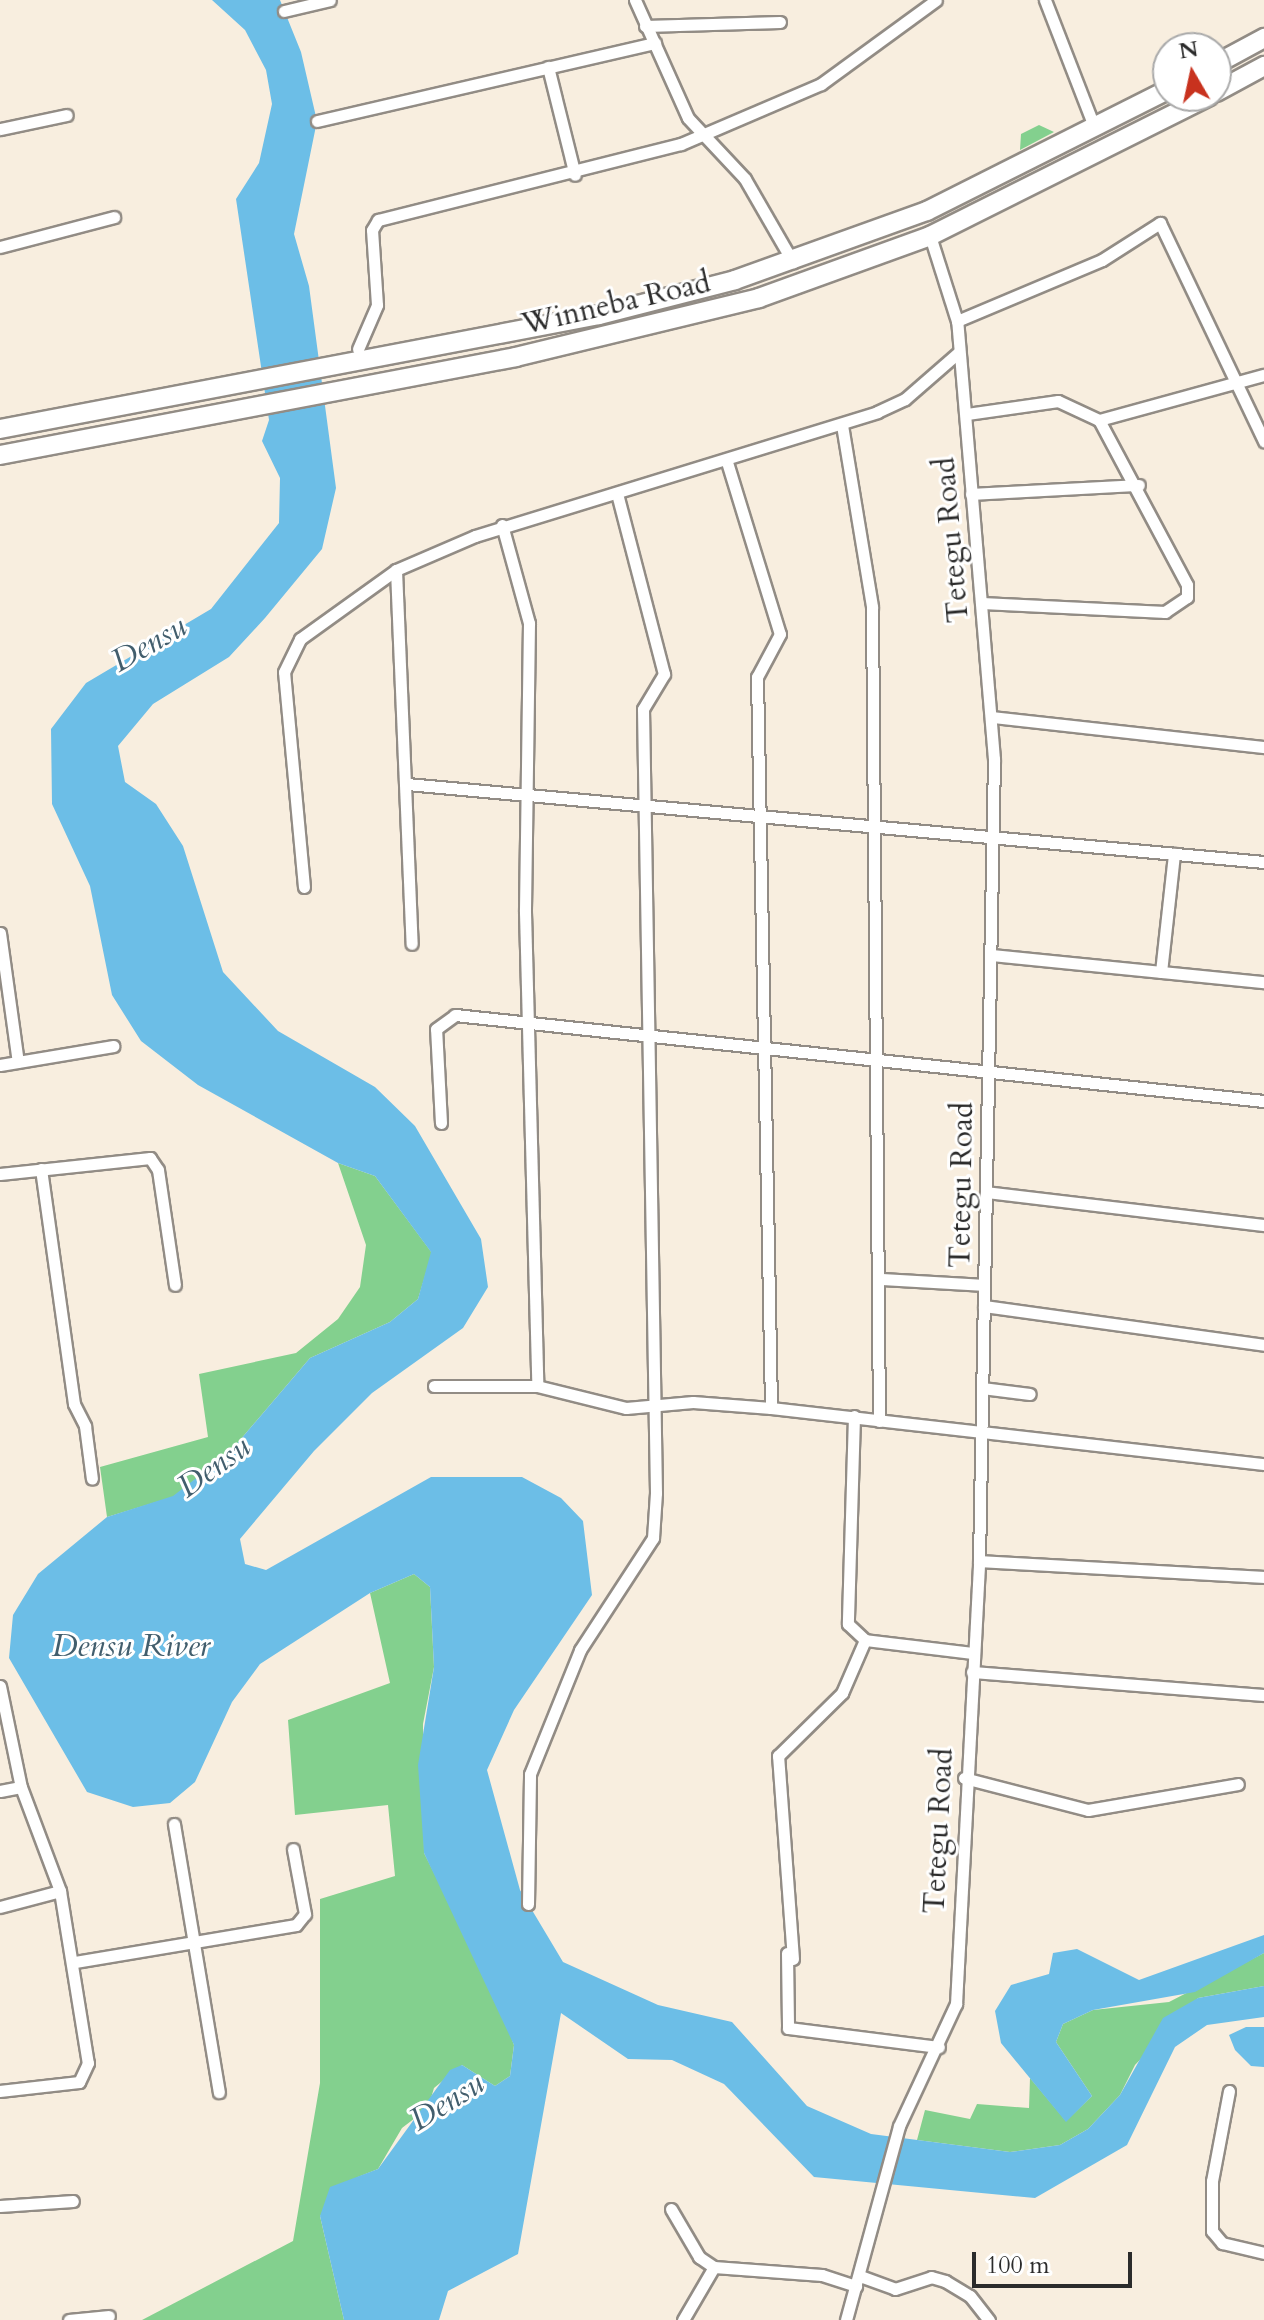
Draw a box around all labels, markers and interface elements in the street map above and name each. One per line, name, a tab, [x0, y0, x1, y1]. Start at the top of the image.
north arrow	[1152, 32, 1232, 112]
text: N	[1177, 34, 1200, 67]
street label: Winneba Road	[518, 265, 714, 343]
street label: Tetegu Road	[927, 456, 977, 624]
water label: Densu	[105, 607, 193, 681]
street label: Tetegu Road	[943, 1102, 981, 1268]
water label: Densu	[170, 1428, 258, 1506]
water label: Densu River	[52, 1627, 210, 1665]
street label: Tetegu Road	[917, 1747, 961, 1915]
water label: Densu	[403, 2064, 491, 2140]
scale bar	[976, 2236, 1136, 2286]
text: 100 m	[986, 2249, 1050, 2282]

